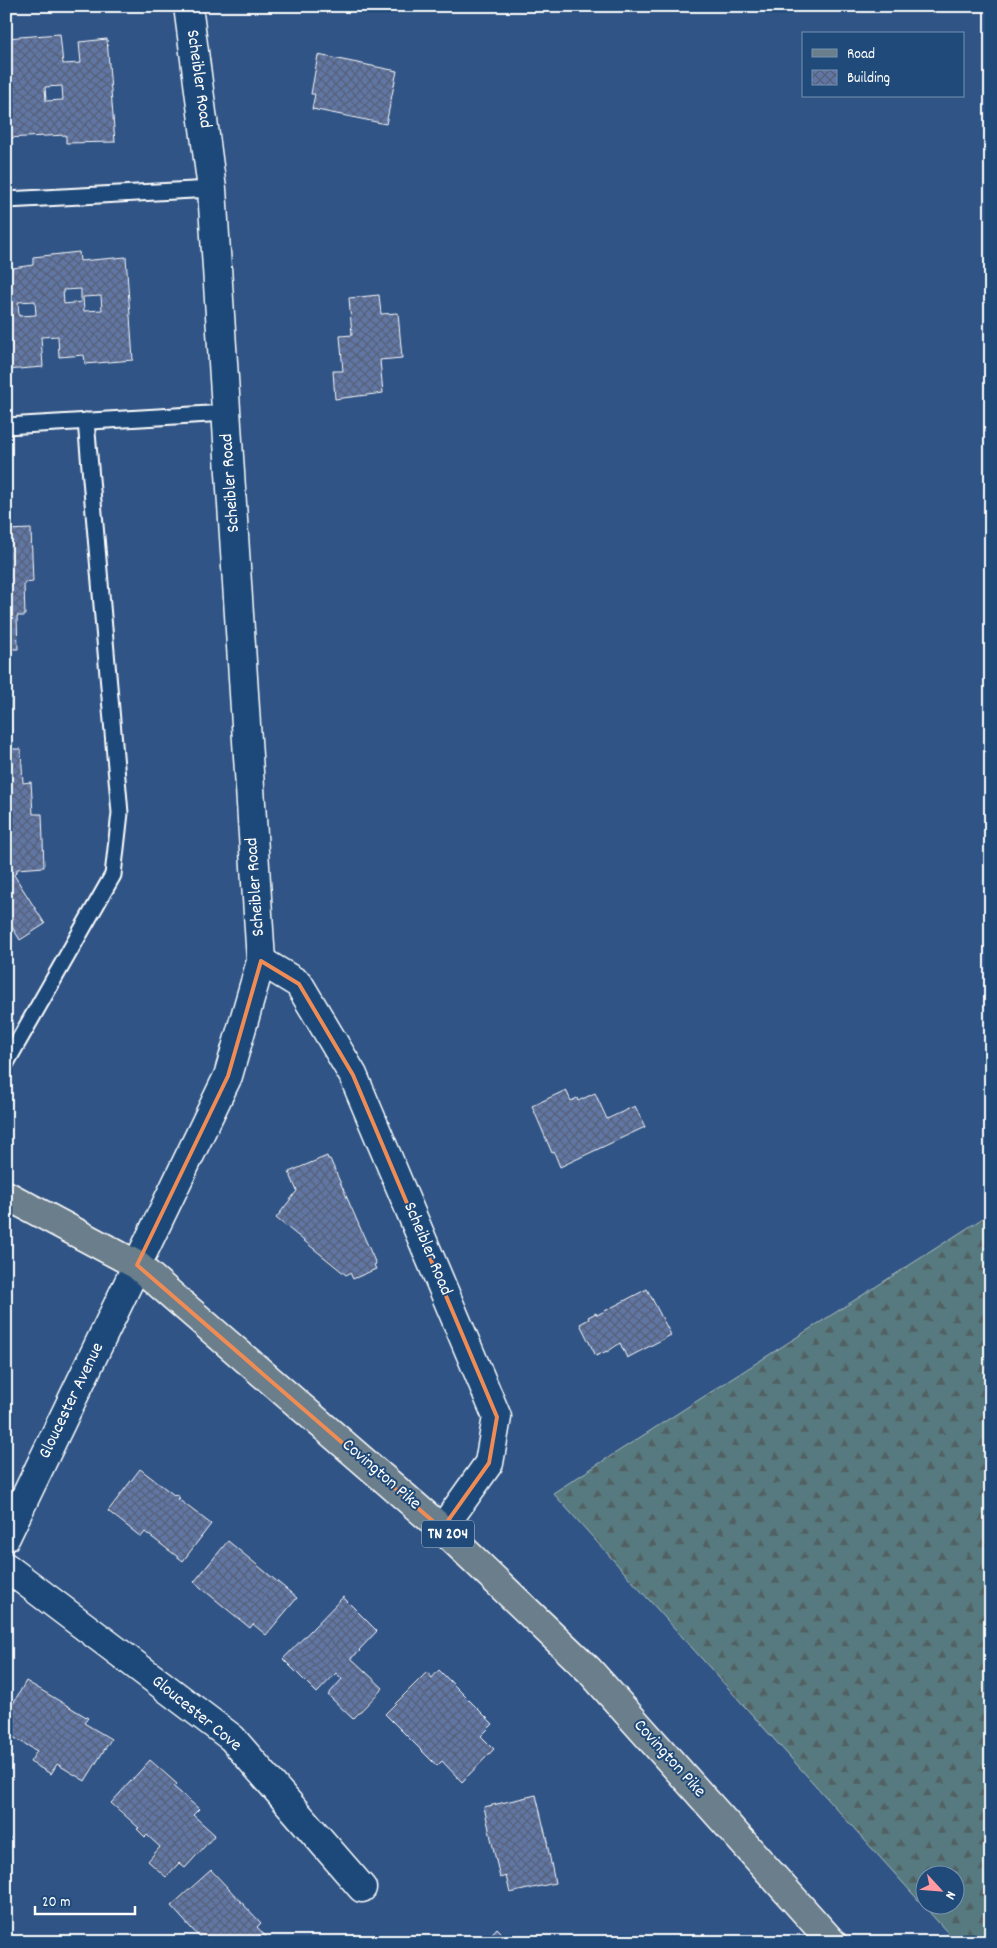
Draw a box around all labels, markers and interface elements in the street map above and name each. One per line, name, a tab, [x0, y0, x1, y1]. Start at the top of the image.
street label: Scheibler Road	[179, 28, 217, 130]
legend	[802, 32, 964, 98]
text: Road	[847, 44, 875, 66]
text: Building	[847, 68, 890, 90]
street label: Scheibler Road	[215, 433, 247, 533]
street label: Scheibler Road	[240, 837, 272, 937]
street label: Scheibler Road	[396, 1199, 458, 1299]
street label: Gloucester Avenue	[33, 1339, 111, 1463]
street label: Covington Pike	[336, 1433, 426, 1517]
road number: TN 204	[422, 1520, 474, 1548]
street label: Gloucester Cove	[146, 1670, 246, 1758]
street label: Covington Pike	[627, 1714, 711, 1804]
north arrow	[914, 1866, 964, 1916]
scale bar	[35, 1883, 135, 1915]
text: N	[939, 1887, 960, 1902]
text: 20 m	[42, 1892, 70, 1914]

